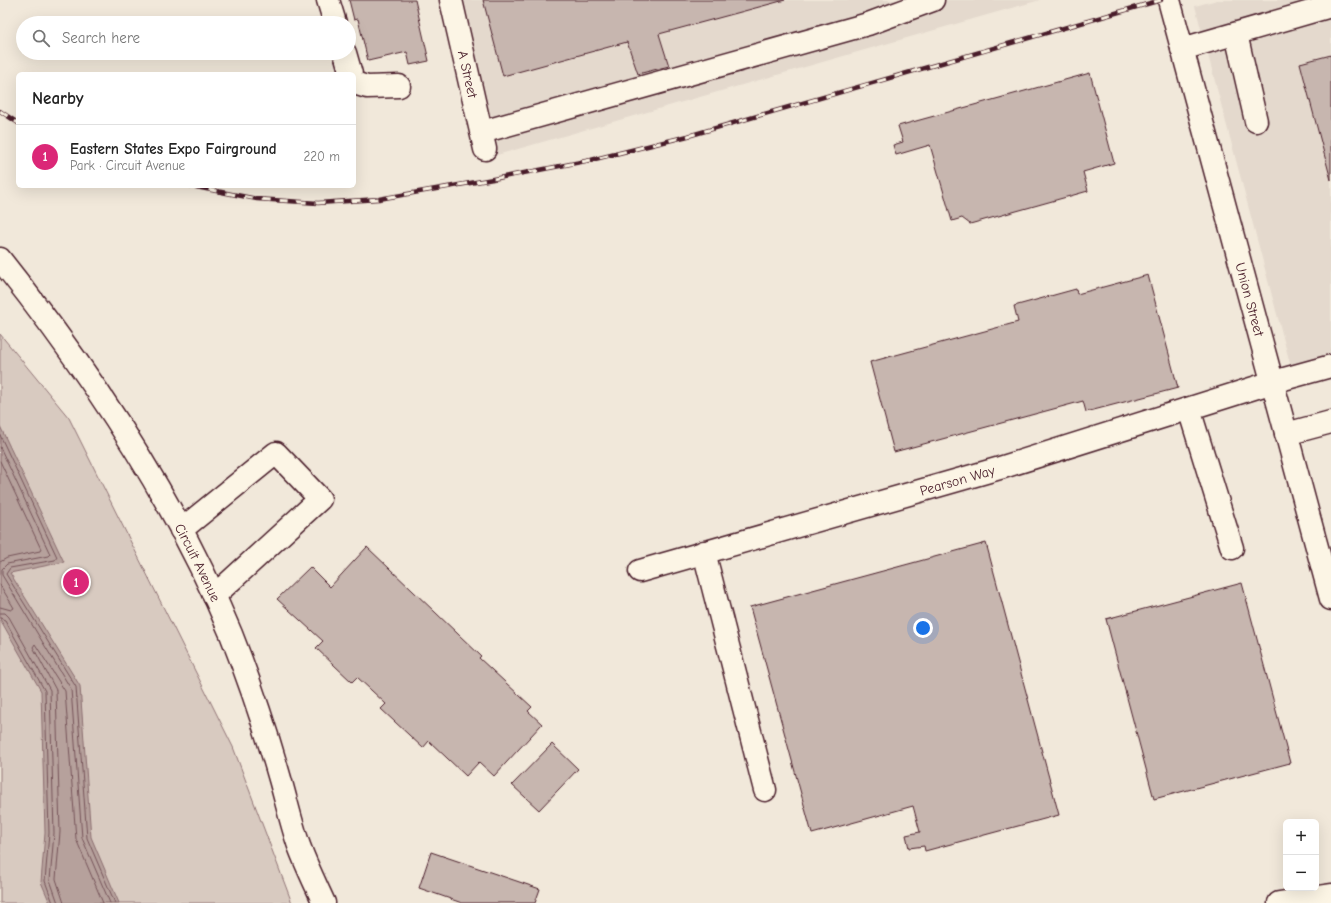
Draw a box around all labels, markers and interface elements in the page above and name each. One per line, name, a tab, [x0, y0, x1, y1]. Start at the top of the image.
search box	[16, 16, 356, 60]
icon: search	[30, 27, 52, 49]
text: Search here	[62, 29, 140, 47]
street label: A Street	[454, 49, 482, 100]
text: Nearby	[32, 89, 83, 108]
text: Eastern States Expo Fairground	[70, 140, 277, 158]
text: 1	[42, 149, 48, 164]
text: 220 m	[303, 149, 340, 164]
text: Park · Circuit Avenue	[70, 158, 185, 173]
street label: Union Street	[1232, 261, 1268, 339]
street label: Pearson Way	[918, 461, 998, 499]
street label: Circuit Avenue	[171, 520, 224, 604]
pin: 1	[63, 567, 89, 597]
your location	[913, 618, 933, 638]
map controls	[1283, 819, 1319, 891]
button: +	[1283, 819, 1319, 855]
button: −	[1283, 855, 1319, 891]

